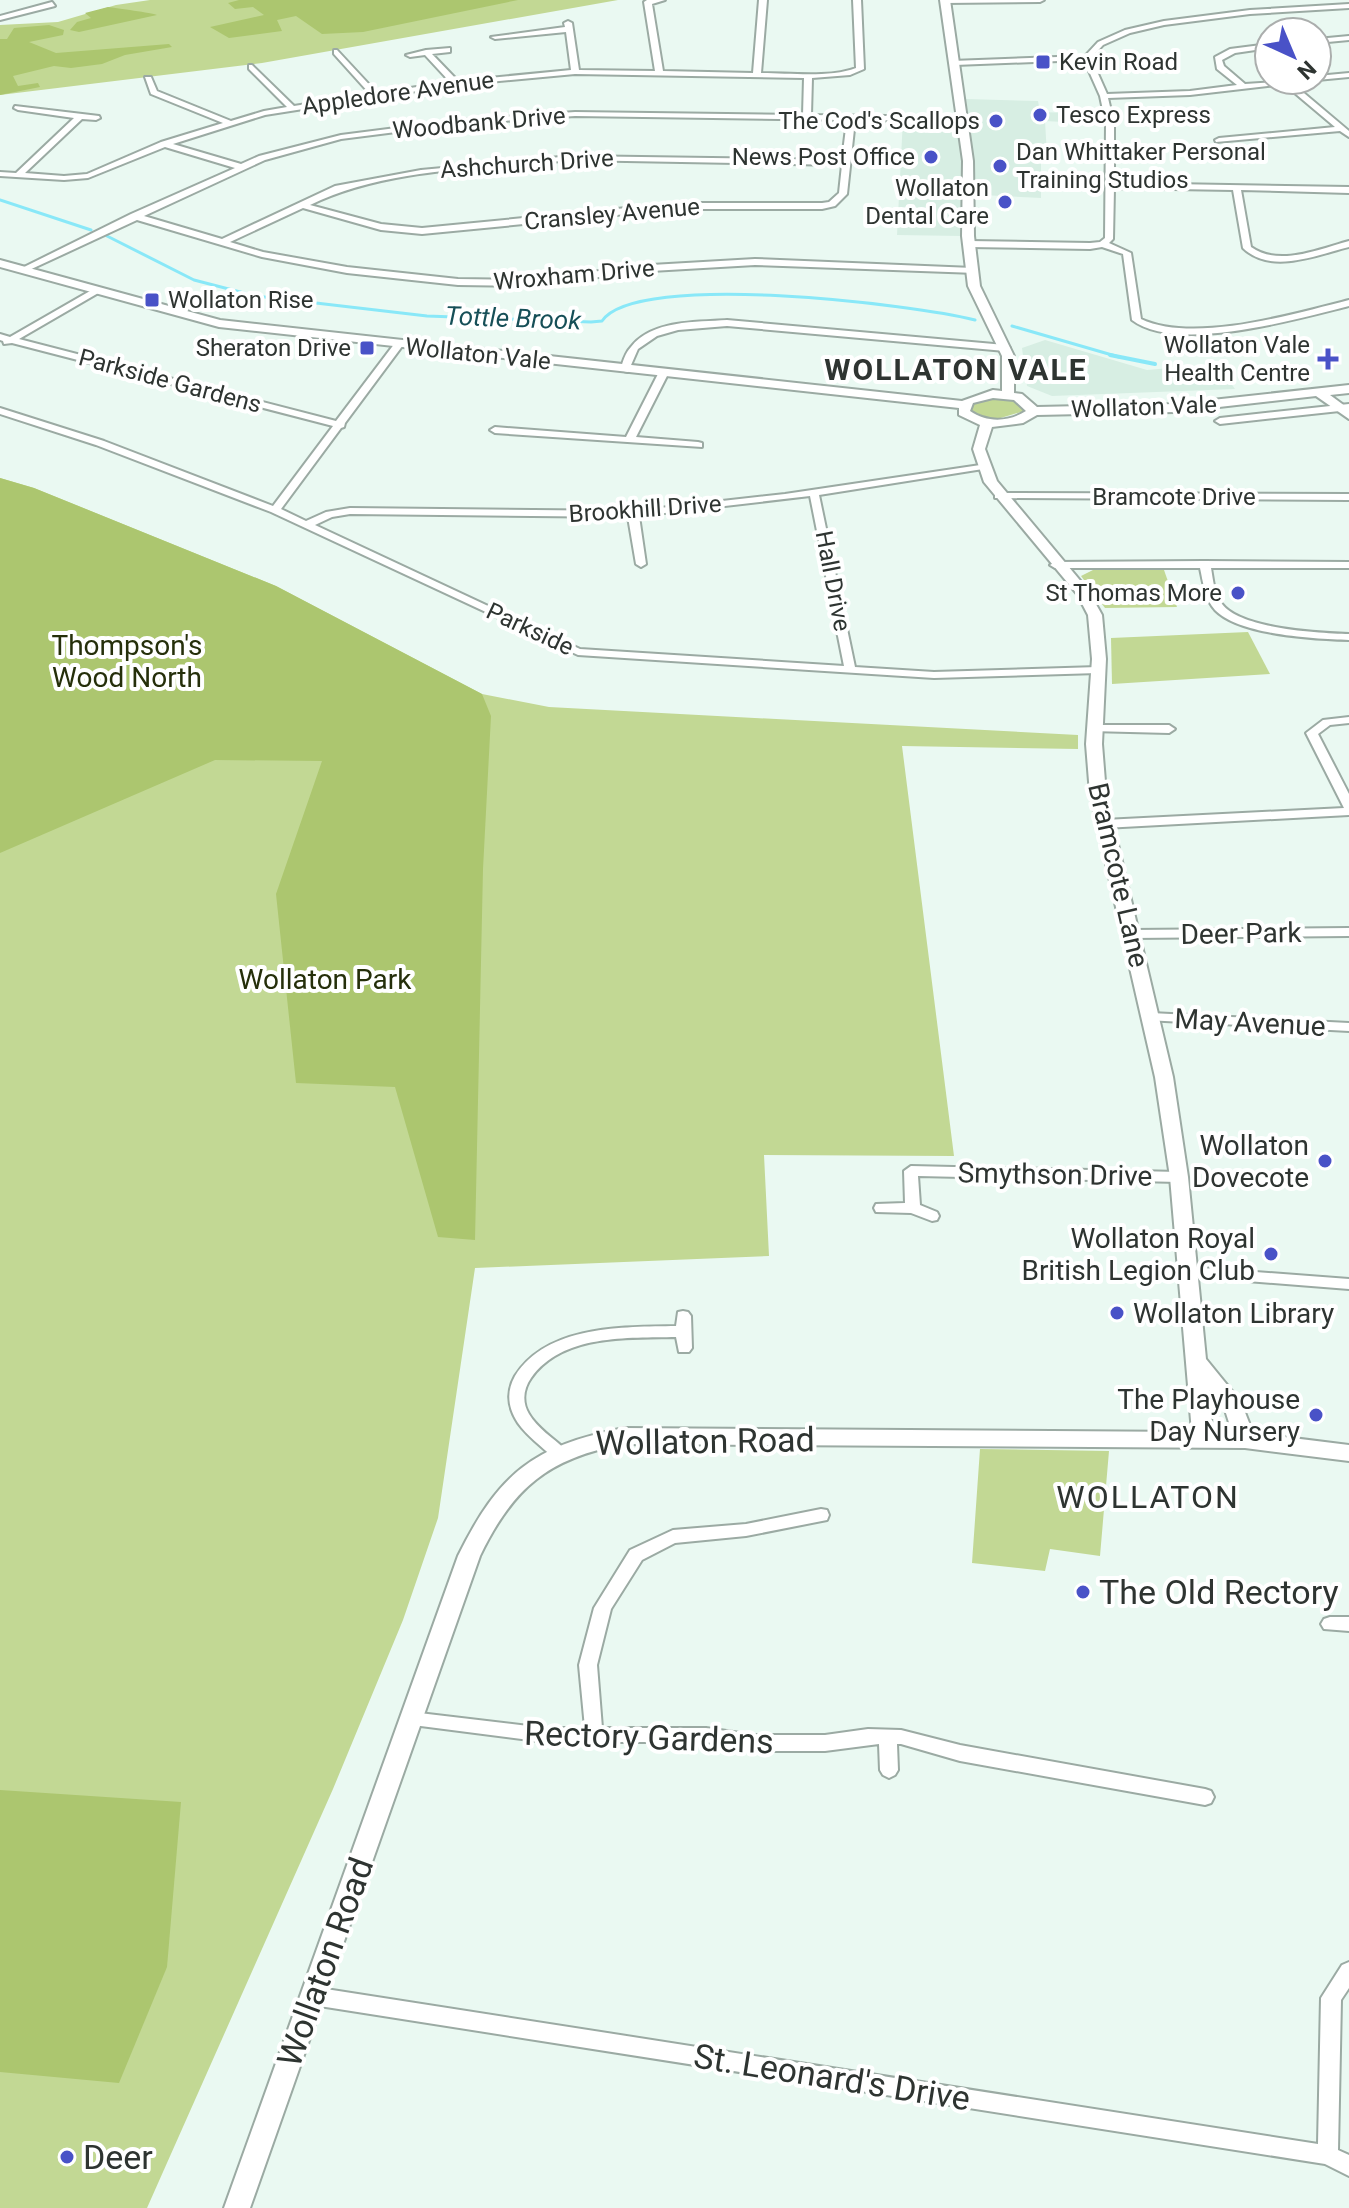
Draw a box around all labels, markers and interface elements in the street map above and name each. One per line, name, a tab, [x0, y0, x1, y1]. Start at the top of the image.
north arrow	[1253, 16, 1333, 96]
place label: Kevin Road	[1059, 48, 1178, 76]
marker: Kevin Road	[1034, 53, 1052, 71]
text: N	[1292, 56, 1321, 84]
street label: Appledore Avenue	[300, 66, 496, 120]
street label: Woodbank Drive	[391, 101, 567, 145]
place label: Tesco Express	[1056, 101, 1211, 129]
marker: Tesco Express	[1031, 106, 1049, 124]
place label: The Cod's Scallops	[778, 107, 980, 135]
marker: The Cod's Scallops	[987, 112, 1005, 130]
place label: Dan Whittaker Personal Training Studios	[1016, 138, 1266, 194]
place label: News Post Office	[732, 143, 915, 171]
street label: Ashchurch Drive	[439, 144, 615, 184]
marker: News Post Office	[922, 148, 940, 166]
marker: Dan Whittaker Personal Training Studios	[991, 157, 1009, 175]
place label: Wollaton Dental Care	[865, 174, 989, 230]
street label: Cransley Avenue	[523, 192, 701, 236]
marker: Wollaton Dental Care	[996, 193, 1014, 211]
street label: Wroxham Drive	[492, 254, 656, 296]
place label: Wollaton Rise	[168, 286, 314, 314]
marker: Wollaton Rise	[143, 291, 161, 309]
water label: Tottle Brook	[444, 301, 583, 335]
place label: Wollaton Vale Health Centre	[1164, 331, 1310, 387]
street label: Wollaton Vale	[404, 332, 552, 376]
place label: Sheraton Drive	[196, 334, 351, 362]
marker: Sheraton Drive	[358, 339, 376, 357]
street label: Parkside Gardens	[76, 343, 264, 419]
marker: Wollaton Vale Health Centre	[1317, 348, 1339, 370]
district label: WOLLATON VALE	[824, 352, 1088, 387]
street label: Wollaton Vale	[1070, 390, 1218, 424]
street label: Bramcote Drive	[1092, 483, 1256, 511]
street label: Brookhill Drive	[568, 490, 722, 528]
street label: Hall Drive	[810, 528, 856, 634]
place label: St Thomas More	[1045, 579, 1222, 607]
marker: St Thomas More	[1229, 584, 1247, 602]
street label: Parkside	[482, 597, 578, 661]
park label: Thompson's Wood North	[51, 629, 203, 694]
street label: Bramcote Lane	[1081, 780, 1156, 971]
street label: Deer Park	[1180, 916, 1303, 951]
park label: Wollaton Park	[239, 963, 412, 996]
street label: May Avenue	[1174, 1002, 1326, 1043]
place label: Wollaton Dovecote	[1192, 1129, 1309, 1194]
marker: Wollaton Dovecote	[1316, 1152, 1334, 1170]
street label: Smythson Drive	[957, 1156, 1153, 1193]
place label: Wollaton Royal British Legion Club	[1021, 1222, 1255, 1287]
marker: Wollaton Royal British Legion Club	[1262, 1245, 1280, 1263]
place label: Wollaton Library	[1133, 1297, 1334, 1330]
marker: Wollaton Library	[1108, 1304, 1126, 1322]
place label: The Playhouse Day Nursery	[1117, 1383, 1300, 1448]
marker: The Playhouse Day Nursery	[1307, 1406, 1325, 1424]
street label: Wollaton Road	[595, 1419, 815, 1463]
district label: WOLLATON	[1056, 1478, 1240, 1516]
place label: The Old Rectory	[1099, 1572, 1339, 1612]
marker: The Old Rectory	[1074, 1583, 1092, 1601]
street label: Rectory Gardens	[524, 1713, 774, 1761]
street label: Wollaton Road	[269, 1852, 381, 2072]
street label: St. Leonard's Drive	[691, 2035, 973, 2119]
place label: Deer	[83, 2137, 153, 2177]
marker: Deer	[58, 2148, 76, 2166]

